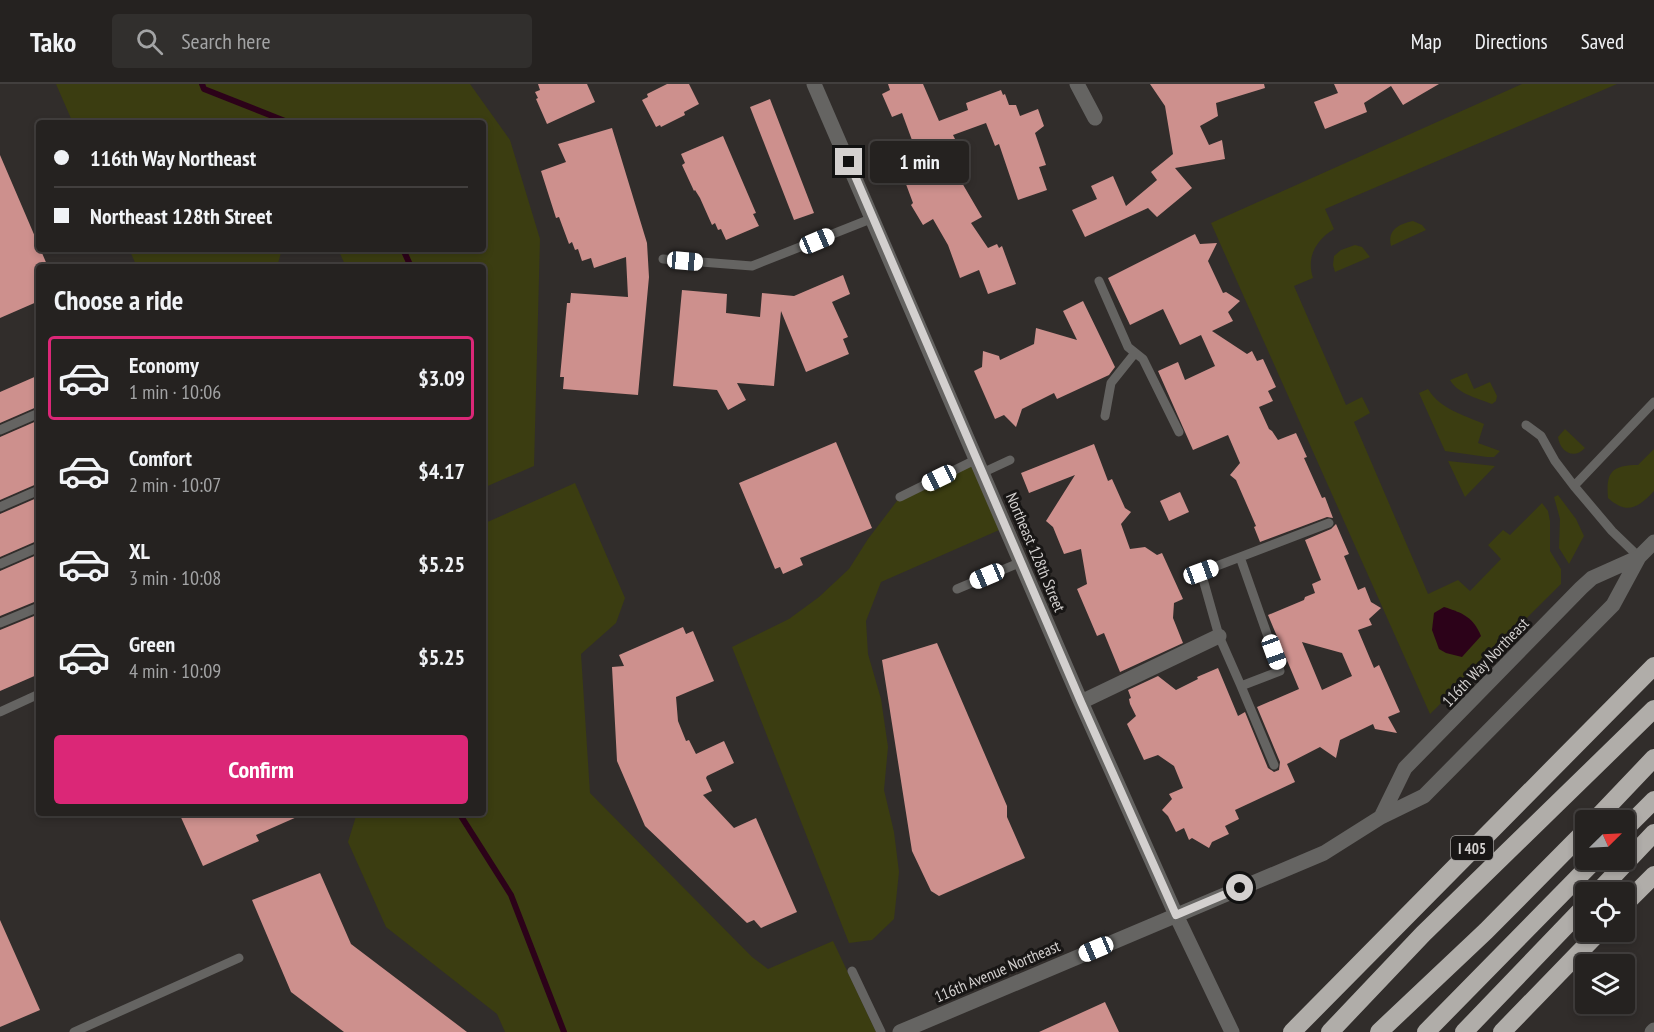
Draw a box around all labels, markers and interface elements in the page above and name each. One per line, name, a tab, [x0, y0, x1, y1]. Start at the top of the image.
search box	[112, 14, 532, 68]
text: Tako	[30, 23, 76, 60]
icon: search	[133, 25, 166, 58]
text: Search here	[181, 27, 271, 55]
text: Map	[1411, 28, 1442, 55]
text: Directions	[1475, 28, 1548, 55]
text: Saved	[1581, 28, 1624, 55]
callout: 1 min	[870, 141, 969, 183]
text: 116th Way Northeast	[90, 144, 256, 172]
route end	[835, 148, 862, 175]
text: 1 min	[899, 149, 940, 175]
text: Northeast 128th Street	[90, 202, 272, 230]
car	[797, 226, 837, 256]
car	[666, 250, 704, 272]
text: Choose a ride	[54, 283, 183, 317]
icon: car	[57, 351, 111, 405]
text: Economy	[129, 351, 199, 379]
text: $3.09	[418, 364, 465, 392]
text: 1 min · 10:06	[129, 379, 221, 405]
icon: car	[57, 444, 111, 498]
text: Comfort	[129, 444, 192, 472]
text: $4.17	[418, 457, 465, 485]
car	[919, 462, 959, 494]
text: 2 min · 10:07	[129, 472, 221, 498]
street label: Northeast 128th Street	[1002, 489, 1070, 615]
icon: car	[57, 537, 111, 591]
text: XL	[129, 537, 150, 565]
text: $5.25	[418, 550, 465, 578]
car	[1181, 557, 1221, 587]
car	[967, 561, 1007, 591]
text: 3 min · 10:08	[129, 565, 221, 591]
street label: 116th Way Northeast	[1437, 613, 1533, 711]
icon: car	[57, 630, 111, 684]
text: Green	[129, 630, 175, 658]
car	[1259, 632, 1289, 672]
text: $5.25	[418, 643, 465, 671]
text: 4 min · 10:09	[129, 658, 221, 684]
button: Confirm	[54, 735, 468, 804]
north arrow	[1575, 810, 1635, 870]
map controls	[1575, 810, 1635, 1014]
road number: I 405	[1451, 836, 1493, 860]
route start	[1226, 874, 1253, 901]
button: locate	[1575, 882, 1635, 942]
car	[1076, 934, 1116, 964]
street label: 116th Avenue Northeast	[931, 935, 1063, 1006]
button: layers	[1575, 954, 1635, 1014]

